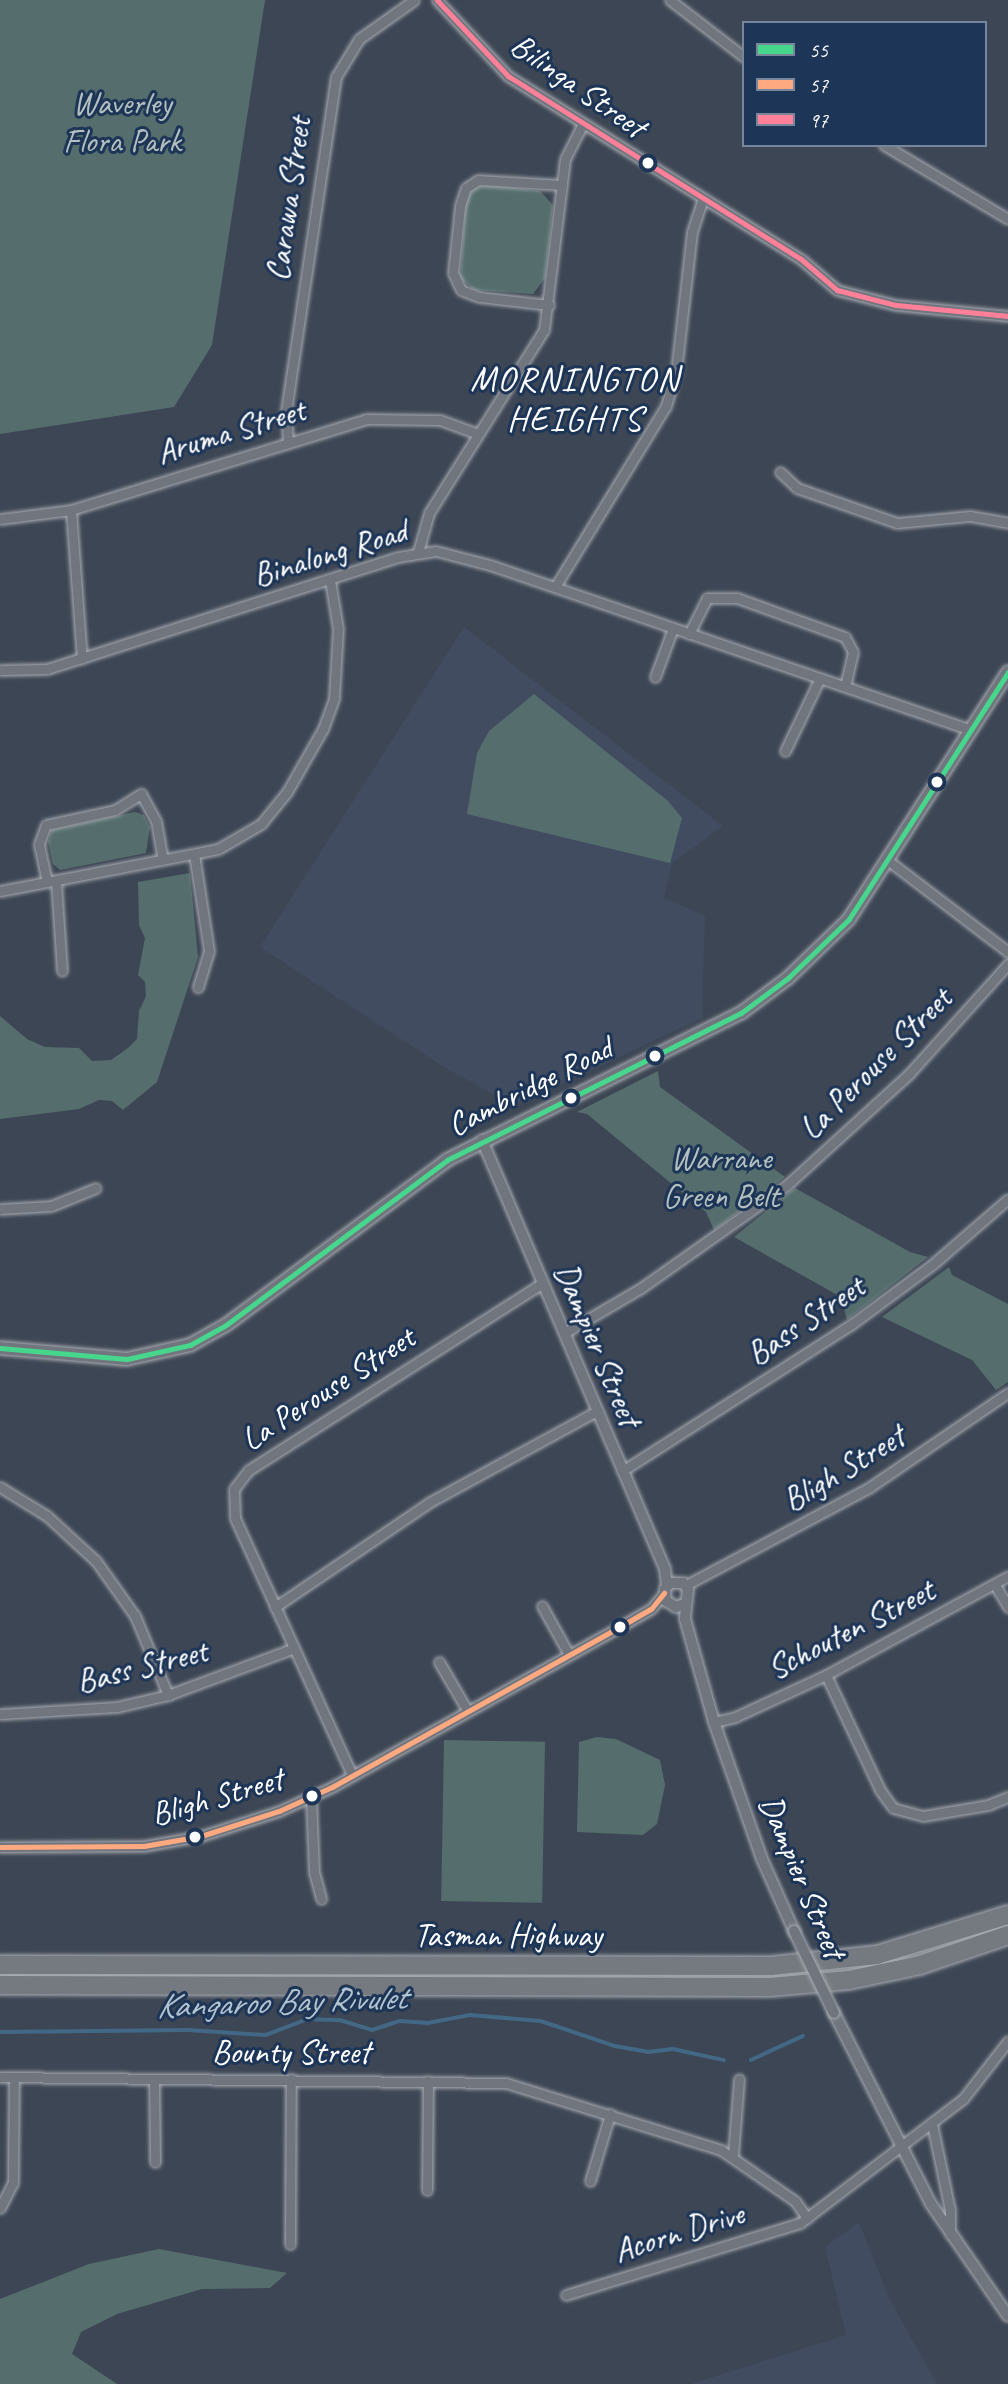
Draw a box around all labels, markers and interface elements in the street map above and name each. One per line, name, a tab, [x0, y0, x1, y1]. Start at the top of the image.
legend	[742, 21, 987, 147]
street label: Bilinga Street	[503, 25, 653, 147]
text: 55	[809, 37, 828, 63]
text: 57	[809, 72, 828, 98]
park label: Waverley Flora Park	[63, 84, 181, 162]
text: 97	[809, 107, 828, 133]
street label: Carawa Street	[258, 114, 320, 284]
unlabelled marker	[641, 156, 655, 170]
district label: MORNINGTON HEIGHTS	[473, 358, 677, 440]
street label: Aruma Street	[152, 391, 310, 473]
street label: Binalong Road	[248, 512, 412, 596]
unlabelled marker	[930, 775, 944, 789]
street label: La Perouse Street	[791, 979, 961, 1149]
street label: Cambridge Road	[441, 1029, 619, 1145]
unlabelled marker	[648, 1049, 662, 1063]
unlabelled marker	[564, 1091, 578, 1105]
park label: Warrane Green Belt	[663, 1139, 779, 1217]
street label: Dampier Street	[545, 1258, 649, 1432]
street label: Bass Street	[739, 1267, 873, 1375]
street label: La Perouse Street	[234, 1318, 422, 1460]
street label: Bligh Street	[776, 1417, 912, 1521]
street label: Schouten Street	[761, 1571, 941, 1689]
unlabelled marker	[613, 1620, 627, 1634]
street label: Bass Street	[72, 1632, 212, 1702]
street label: Bligh Street	[146, 1759, 288, 1835]
unlabelled marker	[305, 1789, 319, 1803]
street label: Dampier Street	[750, 1790, 854, 1964]
unlabelled marker	[188, 1830, 202, 1844]
street label: Tasman Highway	[414, 1916, 602, 1956]
water label: Kangaroo Bay Rivulet	[155, 1977, 407, 2027]
street label: Bounty Street	[212, 2033, 370, 2073]
street label: Acorn Drive	[609, 2194, 749, 2272]

